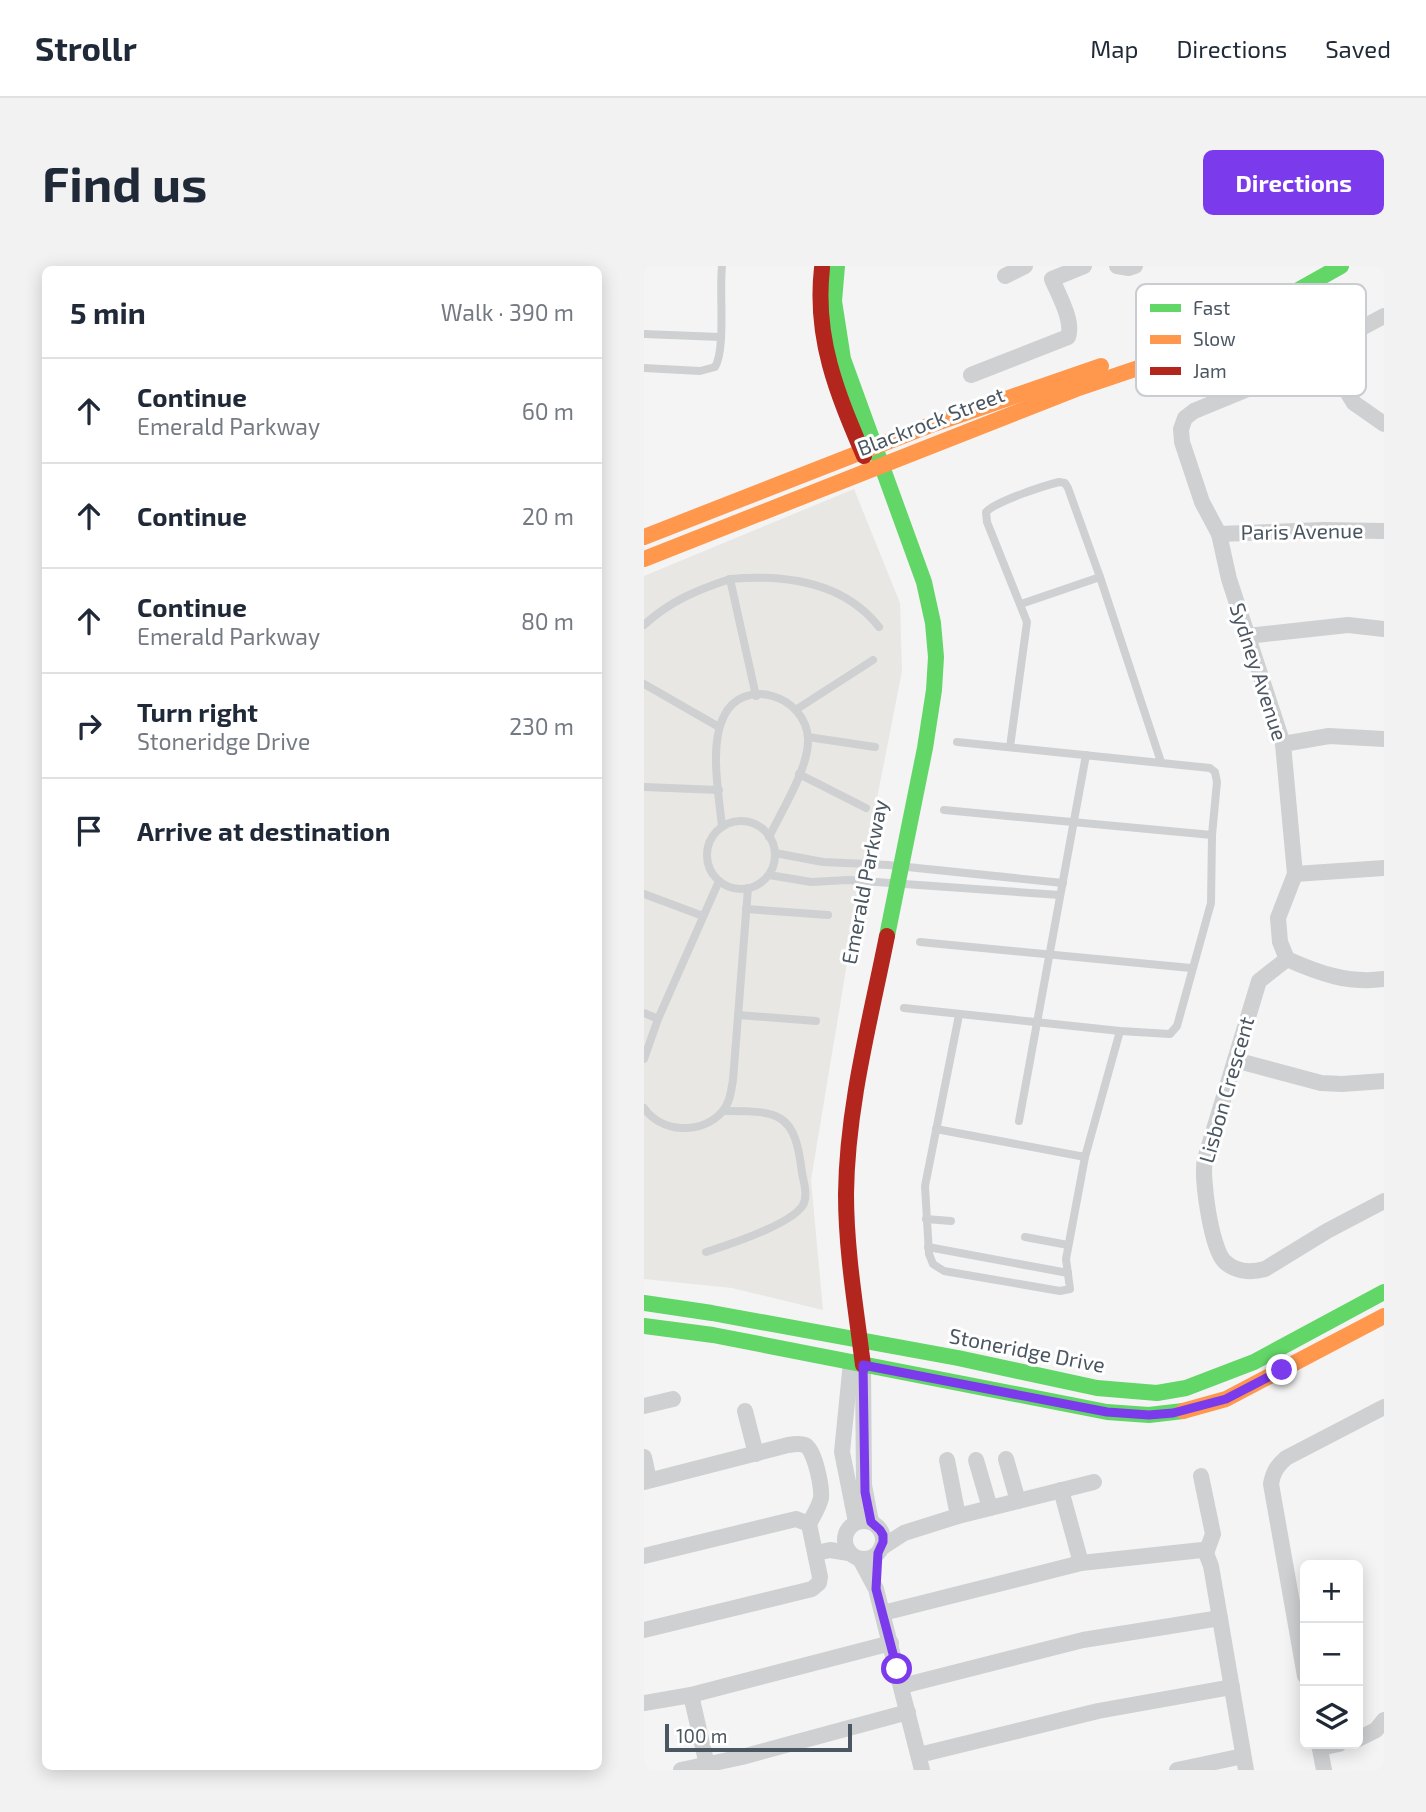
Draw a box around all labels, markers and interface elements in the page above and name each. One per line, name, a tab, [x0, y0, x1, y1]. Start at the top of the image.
text: Strollr	[35, 28, 137, 68]
text: Map	[1090, 34, 1138, 63]
text: Directions	[1176, 34, 1287, 63]
text: Saved	[1325, 34, 1391, 63]
button: Directions	[1203, 150, 1384, 215]
text: Find us	[42, 153, 207, 212]
legend	[1136, 284, 1366, 396]
text: 5 min	[70, 294, 146, 330]
text: Fast	[1193, 296, 1230, 319]
text: Walk · 390 m	[441, 298, 574, 326]
text: Slow	[1193, 327, 1236, 350]
text: Jam	[1193, 359, 1227, 382]
text: Continue	[137, 381, 247, 412]
street label: Blackrock Street	[853, 381, 1008, 460]
icon: ahead	[70, 392, 108, 430]
text: 60 m	[522, 397, 574, 425]
text: Emerald Parkway	[137, 412, 320, 440]
icon: ahead	[70, 497, 108, 535]
text: Continue	[137, 500, 247, 531]
text: 20 m	[522, 502, 574, 530]
street label: Paris Avenue	[1240, 517, 1364, 544]
text: Continue	[137, 591, 247, 622]
street label: Sydney Avenue	[1225, 600, 1293, 744]
icon: ahead	[70, 602, 108, 640]
text: 80 m	[521, 607, 574, 635]
text: Emerald Parkway	[137, 622, 320, 650]
text: Turn right	[137, 696, 258, 727]
icon: right	[70, 707, 108, 745]
text: 230 m	[509, 712, 574, 740]
text: Stoneridge Drive	[137, 727, 310, 755]
street label: Emerald Parkway	[835, 797, 892, 966]
icon: arrive	[70, 812, 108, 850]
text: Arrive at destination	[137, 815, 390, 846]
street label: Lisbon Crescent	[1193, 1014, 1258, 1166]
street label: Stoneridge Drive	[947, 1322, 1107, 1377]
route end	[1266, 1354, 1297, 1385]
map controls	[1300, 1560, 1363, 1749]
button: +	[1300, 1560, 1363, 1623]
button: −	[1300, 1623, 1363, 1686]
route start	[881, 1653, 912, 1684]
button: layers	[1300, 1686, 1363, 1749]
scale bar	[665, 1721, 852, 1753]
text: 100 m	[676, 1724, 727, 1747]

